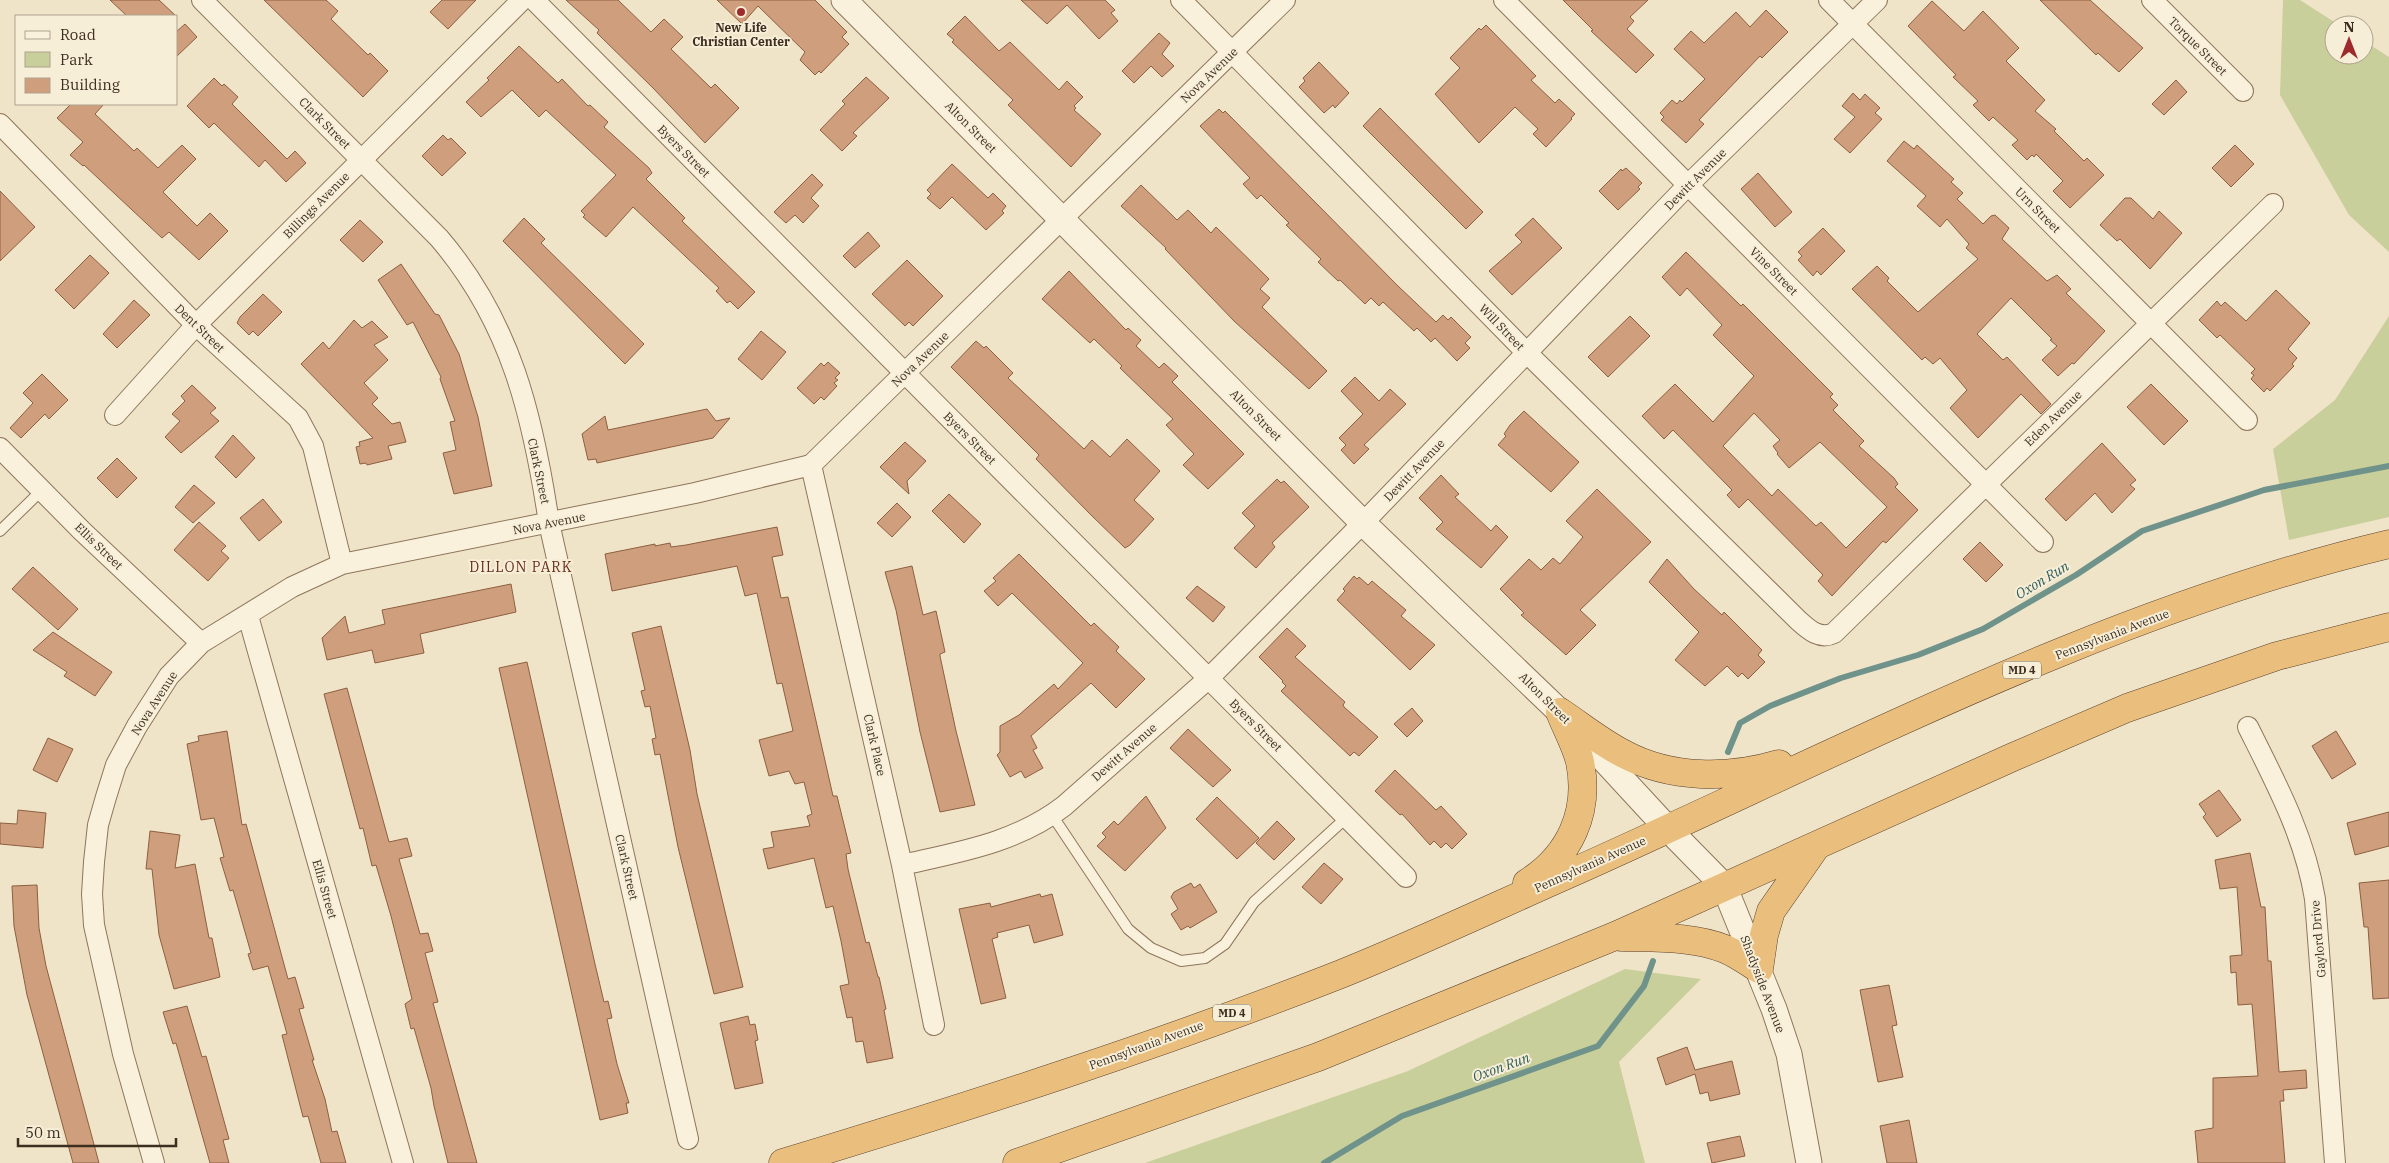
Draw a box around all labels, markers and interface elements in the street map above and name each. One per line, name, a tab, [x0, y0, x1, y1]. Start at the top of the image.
marker: New Life Christian Center	[735, 6, 747, 18]
street label: Torque Street	[2166, 14, 2230, 78]
legend	[15, 15, 178, 105]
north arrow	[2324, 15, 2374, 65]
text: N	[2343, 18, 2355, 36]
place label: New Life Christian Center	[692, 20, 790, 49]
text: Road	[60, 25, 96, 44]
street label: Nova Avenue	[1177, 44, 1241, 106]
text: Park	[60, 50, 93, 69]
text: Building	[60, 75, 120, 94]
street label: Clark Street	[296, 94, 354, 152]
street label: Alton Street	[942, 98, 1000, 156]
street label: Byers Street	[655, 122, 713, 180]
street label: Dewitt Avenue	[1661, 145, 1729, 213]
street label: Billings Avenue	[280, 169, 352, 241]
street label: Urn Street	[2012, 184, 2064, 236]
street label: Vine Street	[1747, 244, 1801, 298]
street label: Dent Street	[172, 301, 228, 355]
street label: Will Street	[1476, 301, 1528, 353]
street label: Nova Avenue	[888, 328, 952, 390]
street label: Alton Street	[1227, 386, 1285, 444]
street label: Eden Avenue	[2021, 387, 2085, 449]
street label: Byers Street	[941, 409, 999, 467]
street label: Dewitt Avenue	[1380, 436, 1448, 504]
street label: Clark Street	[525, 437, 553, 505]
street label: Nova Avenue	[511, 509, 587, 537]
street label: Ellis Street	[72, 519, 126, 573]
water label: Oxon Run	[2012, 557, 2072, 603]
district label: DILLON PARK	[469, 558, 573, 576]
street label: Pennsylvania Avenue	[2053, 605, 2171, 663]
road number: MD 4	[2003, 662, 2041, 678]
street label: Nova Avenue	[128, 668, 180, 738]
street label: Alton Street	[1516, 669, 1574, 727]
street label: Byers Street	[1227, 696, 1285, 754]
street label: Clark Place	[861, 713, 889, 777]
street label: Dewitt Avenue	[1088, 720, 1160, 784]
street label: Clark Street	[612, 833, 642, 901]
street label: Pennsylvania Avenue	[1532, 833, 1648, 895]
street label: Ellis Street	[309, 858, 341, 920]
street label: Gaylord Drive	[2307, 900, 2329, 978]
street label: Shadyside Avenue	[1738, 933, 1788, 1035]
road number: MD 4	[1213, 1004, 1251, 1021]
street label: Pennsylvania Avenue	[1087, 1017, 1205, 1073]
water label: Oxon Run	[1470, 1048, 1532, 1086]
scale bar	[18, 1116, 175, 1148]
text: 50 m	[25, 1123, 61, 1142]

